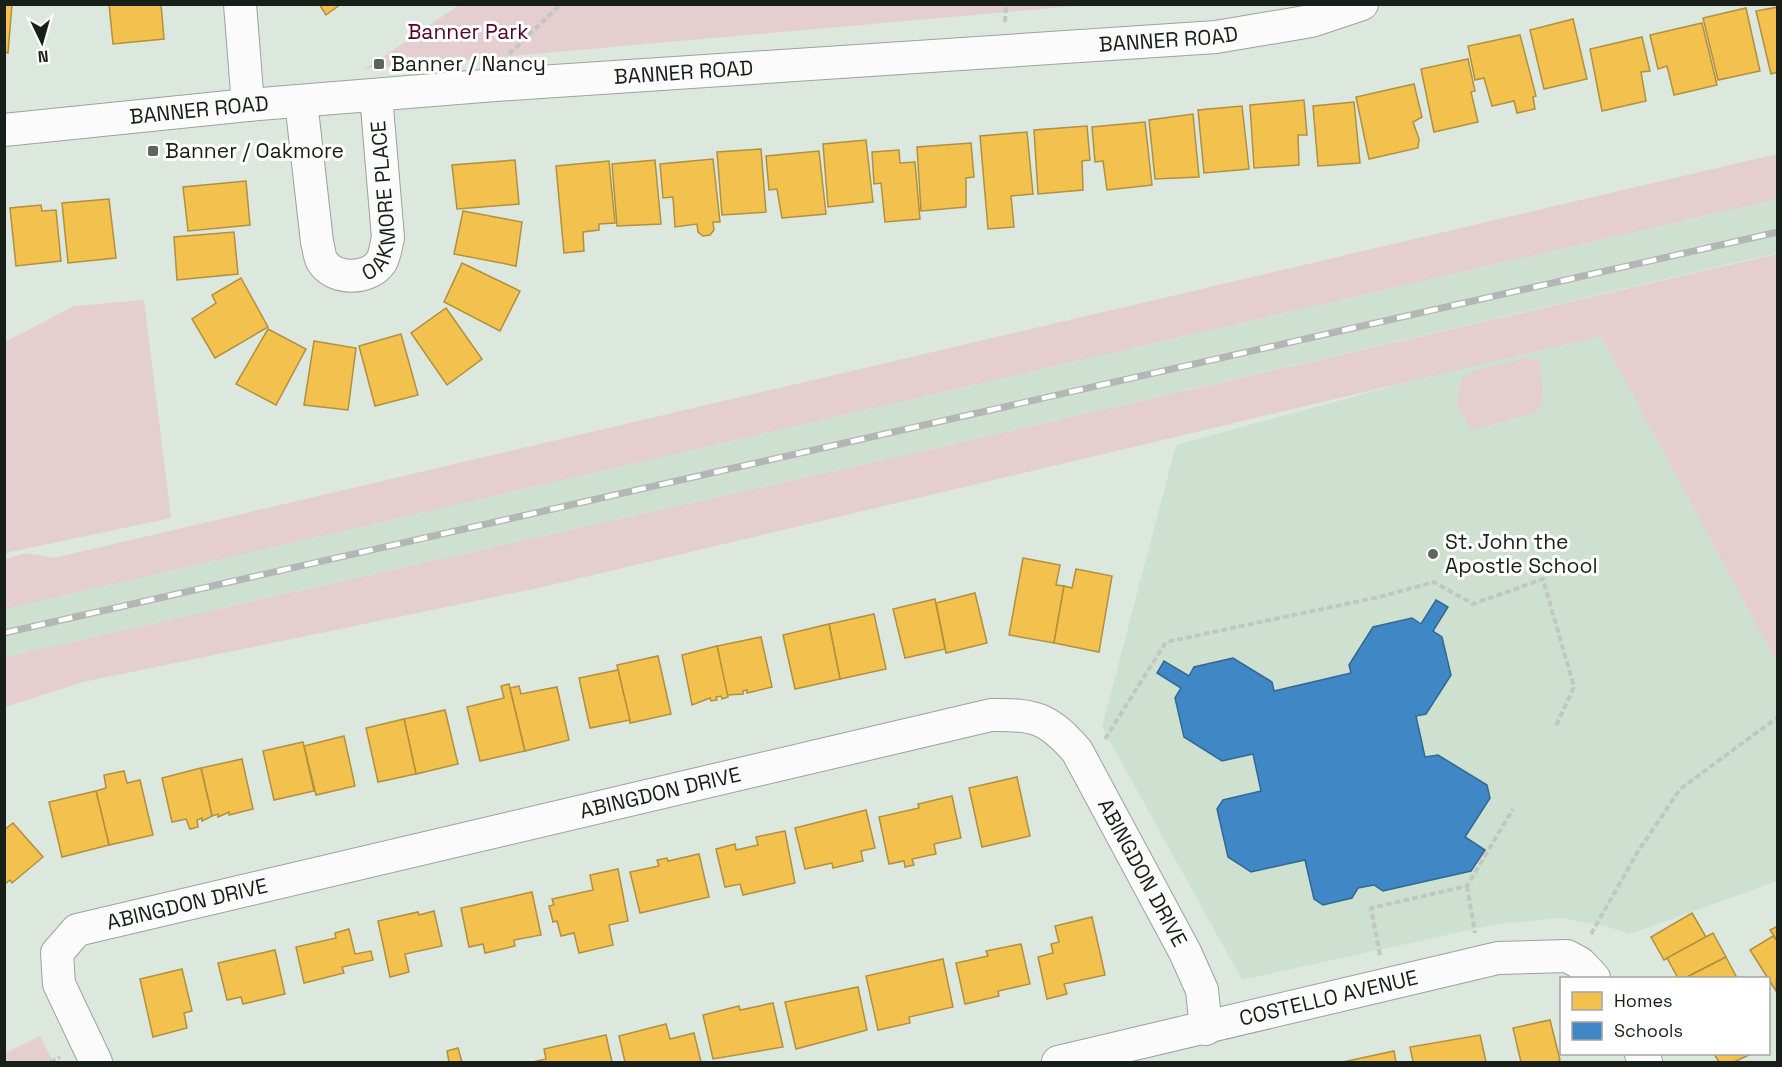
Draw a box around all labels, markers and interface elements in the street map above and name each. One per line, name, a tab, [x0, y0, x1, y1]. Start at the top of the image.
north arrow	[12, 12, 72, 72]
park label: Banner Park	[407, 18, 529, 45]
street label: BANNER ROAD	[1098, 20, 1240, 58]
text: N	[37, 46, 50, 67]
place label: Banner / Nancy	[391, 50, 546, 77]
street label: BANNER ROAD	[613, 54, 754, 90]
marker: Banner / Nancy	[372, 57, 386, 71]
street label: BANNER ROAD	[128, 89, 270, 130]
street label: OAKMORE PLACE	[357, 120, 402, 287]
place label: Banner / Oakmore	[165, 137, 344, 164]
marker: Banner / Oakmore	[146, 144, 160, 158]
place label: St. John the Apostle School	[1445, 528, 1598, 579]
marker: St. John the Apostle School	[1426, 547, 1440, 561]
street label: ABINGDON DRIVE	[577, 760, 743, 824]
street label: ABINGDON DRIVE	[1092, 794, 1194, 951]
street label: ABINGDON DRIVE	[104, 872, 270, 936]
street label: COSTELLO AVENUE	[1237, 963, 1420, 1032]
legend	[1560, 977, 1770, 1055]
text: Homes	[1614, 989, 1673, 1012]
text: Schools	[1614, 1019, 1683, 1042]

